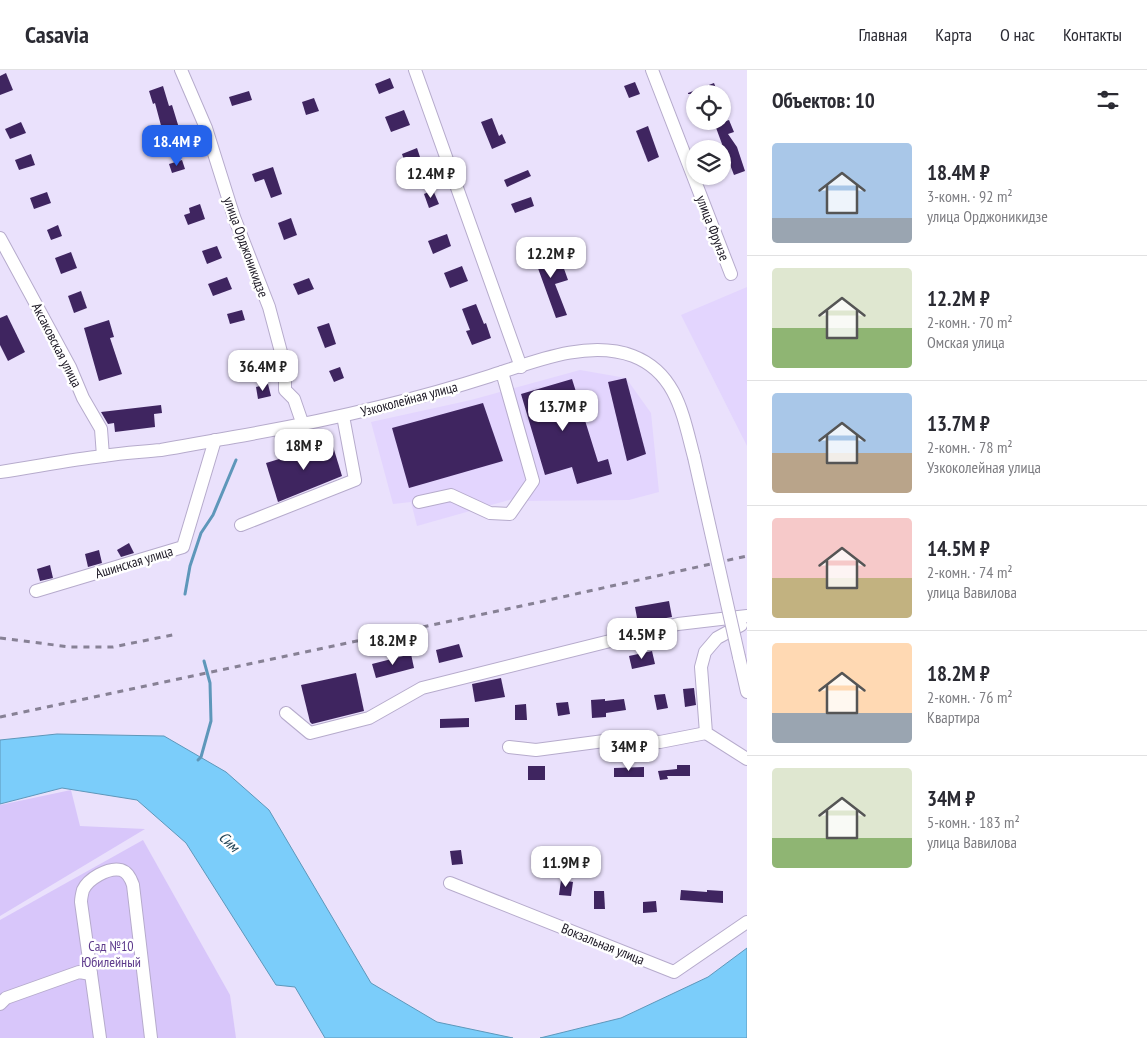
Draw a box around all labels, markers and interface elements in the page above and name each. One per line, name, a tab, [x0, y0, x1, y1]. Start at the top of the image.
text: Casavia	[25, 19, 89, 50]
text: Главная	[859, 23, 907, 46]
text: Карта	[935, 23, 972, 46]
text: О нас	[1000, 23, 1035, 46]
text: Контакты	[1063, 23, 1122, 46]
map controls	[686, 85, 731, 185]
button: locate	[686, 85, 731, 130]
icon: filters	[1094, 86, 1122, 114]
text: Объектов: 10	[772, 87, 875, 114]
pin: 18.4M ₽	[131, 124, 223, 167]
text: 18.4M ₽	[153, 131, 201, 151]
button: layers	[686, 140, 731, 185]
pin: 12.4M ₽	[385, 156, 477, 199]
text: 18.4M ₽	[927, 159, 990, 186]
text: 12.4M ₽	[407, 163, 455, 183]
icon: home	[812, 163, 872, 223]
text: 3-комн. · 92 m²	[927, 186, 1013, 206]
street label: улица Фрунзе	[692, 193, 734, 263]
street label: улица Орджоникидзе	[219, 194, 273, 300]
text: улица Орджоникидзе	[927, 206, 1048, 226]
pin: 12.2M ₽	[505, 236, 597, 279]
text: 12.2M ₽	[527, 243, 575, 263]
text: 12.2M ₽	[927, 285, 990, 312]
icon: home	[812, 288, 872, 348]
street label: Аксаковская улица	[28, 300, 86, 390]
text: 2-комн. · 70 m²	[927, 312, 1013, 332]
text: Омская улица	[927, 332, 1005, 352]
pin: 36.4M ₽	[217, 350, 309, 392]
text: 36.4M ₽	[239, 356, 287, 376]
street label: Узкоколейная улица	[359, 377, 459, 421]
pin: 13.7M ₽	[517, 390, 609, 432]
text: 13.7M ₽	[539, 396, 587, 416]
text: 13.7M ₽	[927, 410, 990, 437]
icon: home	[812, 413, 872, 473]
pin: 18M ₽	[269, 428, 339, 471]
text: 18M ₽	[286, 435, 322, 455]
text: 2-комн. · 78 m²	[927, 437, 1013, 457]
text: Узкоколейная улица	[927, 457, 1041, 477]
text: 14.5M ₽	[927, 535, 990, 562]
icon: home	[812, 538, 872, 598]
street label: Ашинская улица	[93, 542, 175, 582]
text: 2-комн. · 74 m²	[927, 562, 1013, 582]
text: улица Вавилова	[927, 582, 1017, 602]
pin: 14.5M ₽	[596, 618, 688, 660]
pin: 18.2M ₽	[347, 624, 439, 666]
text: 14.5M ₽	[618, 624, 666, 644]
text: 18.2M ₽	[369, 630, 417, 650]
text: 18.2M ₽	[927, 660, 990, 687]
icon: home	[812, 663, 872, 723]
text: 2-комн. · 76 m²	[927, 687, 1013, 707]
text: Квартира	[927, 707, 980, 727]
pin: 34M ₽	[594, 730, 664, 772]
text: 34M ₽	[611, 736, 647, 756]
text: 34M ₽	[927, 785, 975, 812]
icon: home	[812, 788, 872, 848]
text: 5-комн. · 183 m²	[927, 812, 1020, 832]
water label: Сим	[215, 827, 244, 857]
text: улица Вавилова	[927, 832, 1017, 852]
pin: 11.9M ₽	[520, 846, 612, 888]
text: 11.9M ₽	[542, 852, 590, 872]
street label: Вокзальная улица	[559, 919, 647, 969]
park label: Сад №10 Юбилейный	[81, 937, 141, 971]

